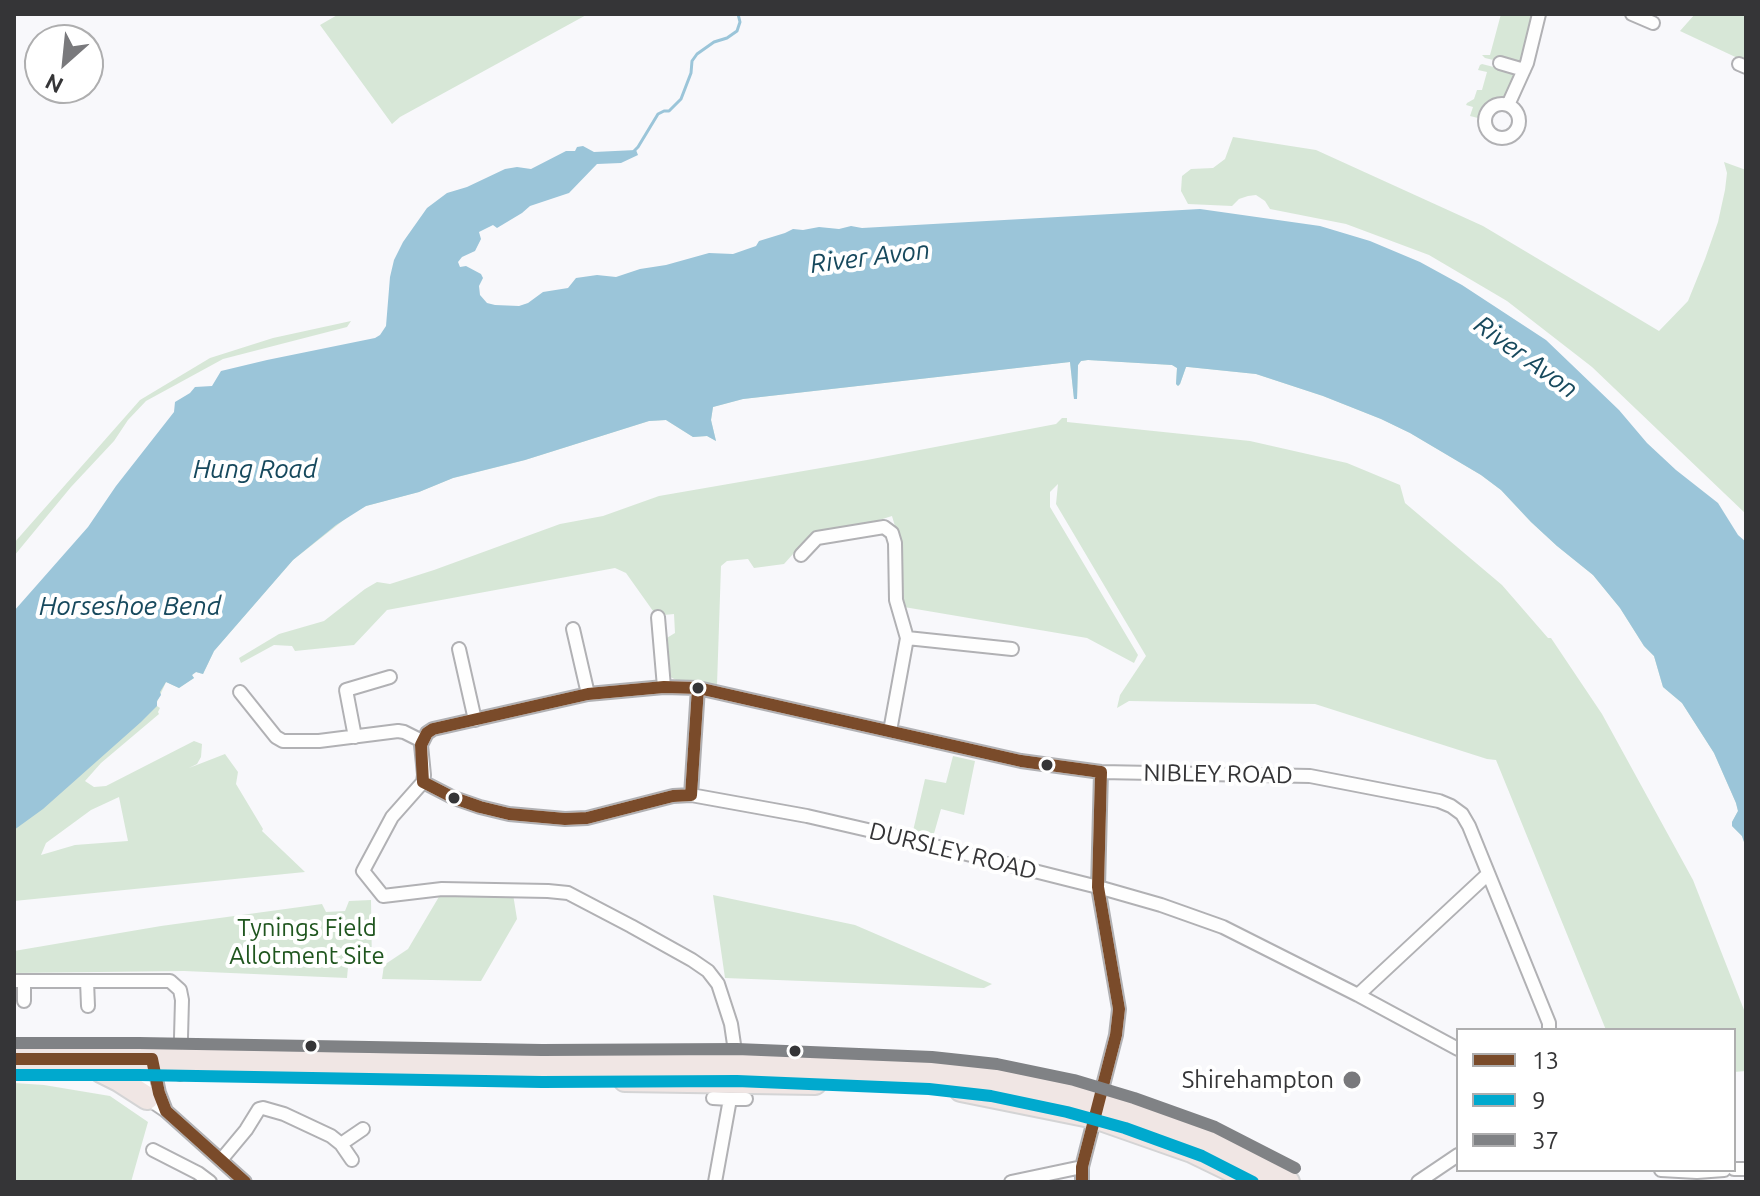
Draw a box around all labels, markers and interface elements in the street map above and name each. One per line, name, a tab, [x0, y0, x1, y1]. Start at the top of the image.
north arrow	[24, 24, 104, 104]
text: N	[41, 69, 67, 99]
water label: River Avon	[808, 234, 932, 280]
water label: River Avon	[1468, 309, 1584, 405]
water label: Hung Road	[193, 453, 317, 485]
water label: Horseshoe Bend	[39, 590, 221, 622]
unlabelled marker	[690, 680, 706, 696]
unlabelled marker	[1039, 757, 1055, 773]
street label: NIBLEY ROAD	[1143, 758, 1293, 790]
unlabelled marker	[446, 790, 462, 806]
street label: DURSLEY ROAD	[866, 816, 1040, 886]
park label: Tynings Field Allotment Site	[229, 914, 385, 970]
legend	[1456, 1028, 1736, 1172]
unlabelled marker	[303, 1038, 319, 1054]
unlabelled marker	[787, 1043, 803, 1059]
text: 13	[1532, 1047, 1559, 1074]
place label: Shirehampton	[1182, 1066, 1334, 1094]
marker: Shirehampton	[1341, 1069, 1363, 1091]
text: 9	[1532, 1087, 1546, 1114]
text: 37	[1532, 1127, 1559, 1154]

